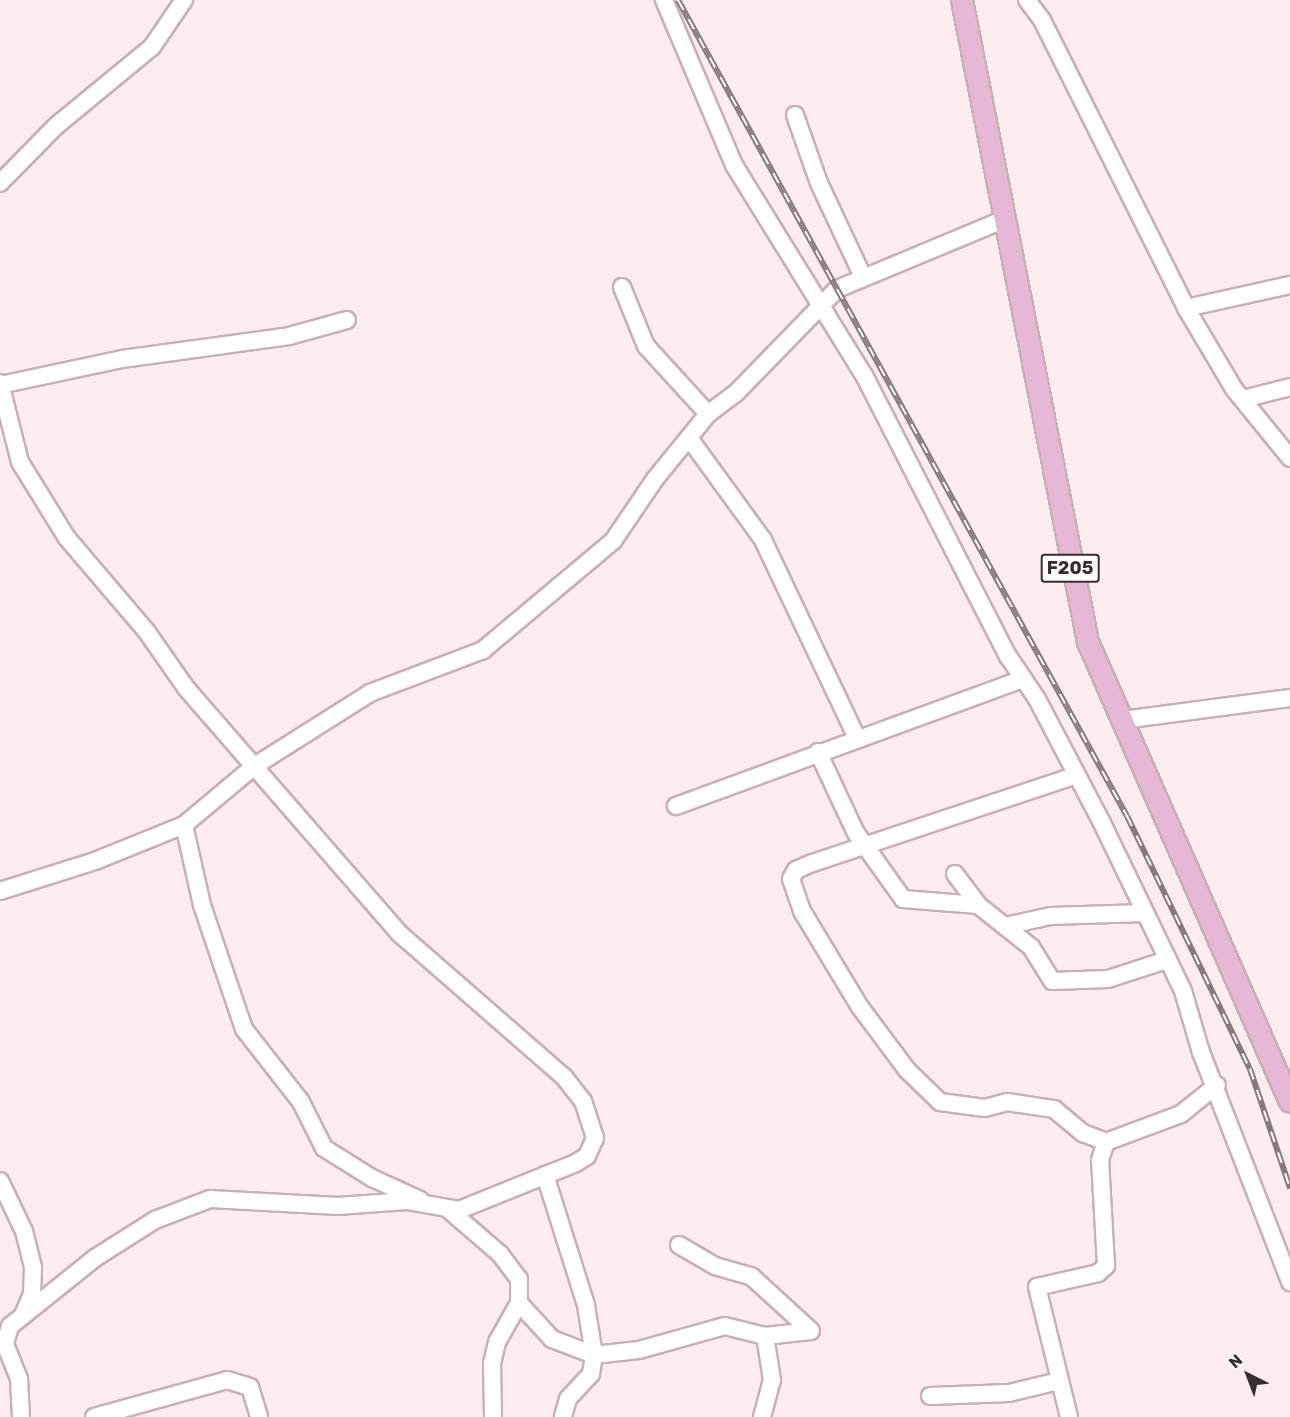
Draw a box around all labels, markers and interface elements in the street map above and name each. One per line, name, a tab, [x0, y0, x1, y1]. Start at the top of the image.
road number: F205	[1040, 553, 1100, 583]
north arrow	[1218, 1345, 1278, 1405]
text: N	[1225, 1350, 1246, 1372]

